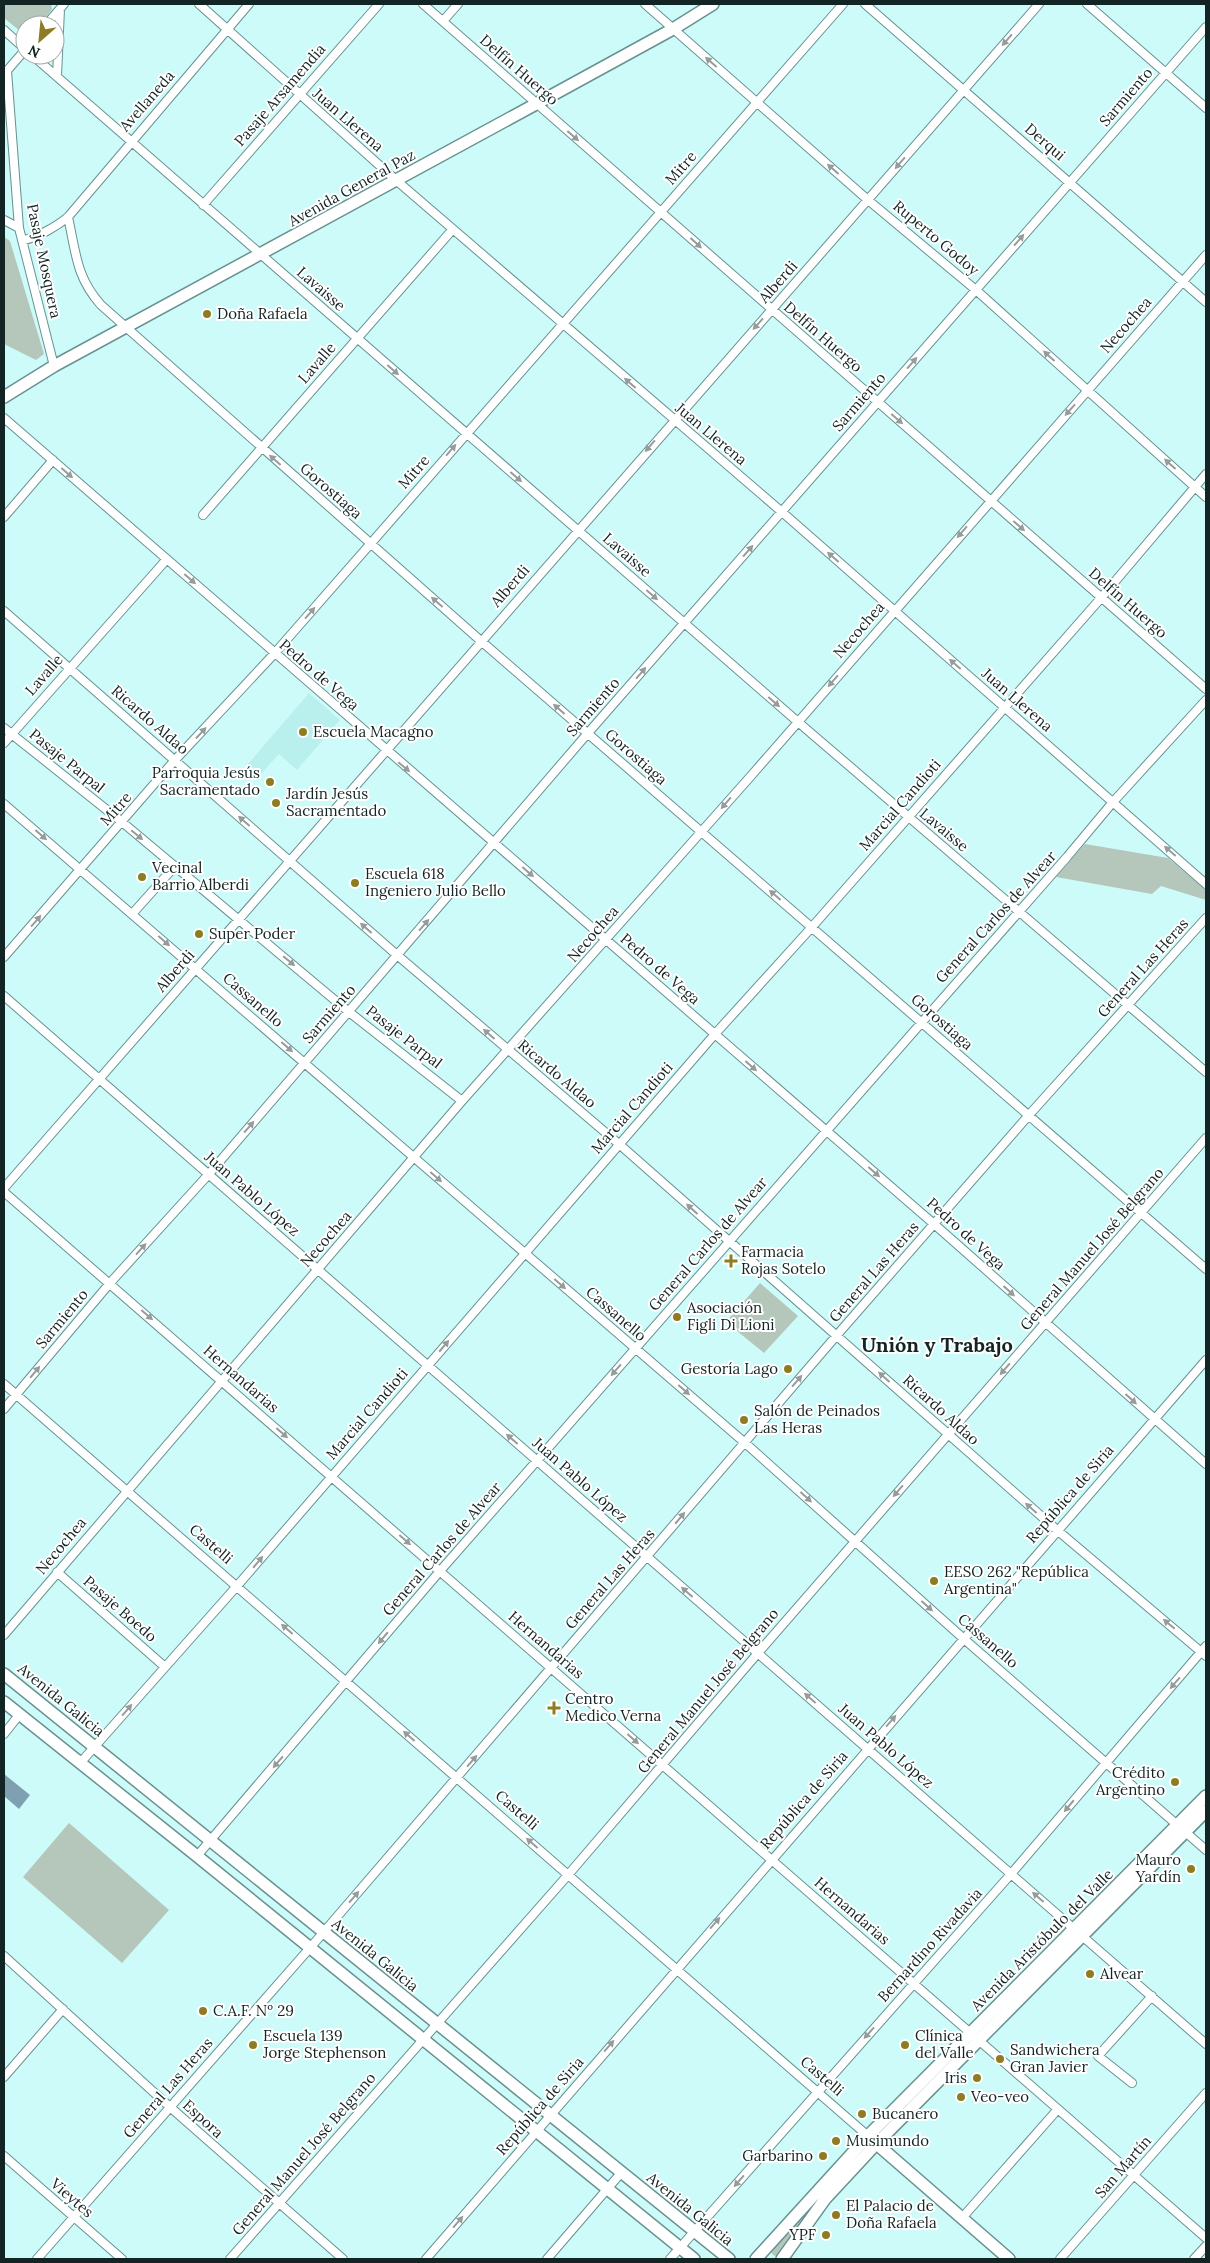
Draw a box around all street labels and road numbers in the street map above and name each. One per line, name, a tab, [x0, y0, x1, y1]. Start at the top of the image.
street label: Delfín Huergo	[476, 30, 563, 109]
street label: Pasaje Arsamendia	[230, 39, 329, 150]
street label: Sarmiento	[1095, 63, 1157, 130]
street label: Avellaneda	[114, 66, 178, 136]
street label: Juan Llerena	[308, 83, 388, 156]
street label: Derqui	[1021, 119, 1069, 164]
street label: Avenida General Paz	[284, 145, 418, 231]
street label: Mitre	[661, 147, 700, 188]
street label: Ruperto Godoy	[889, 196, 983, 279]
street label: Pasaje Mosquera	[23, 202, 66, 320]
street label: Alberdi	[753, 257, 801, 307]
street label: Lavaisse	[293, 262, 349, 315]
street label: Necochea	[1096, 292, 1156, 357]
street label: Delfín Huergo	[780, 297, 867, 376]
street label: Lavalle	[294, 338, 340, 387]
street label: Sarmiento	[828, 368, 890, 435]
street label: Juan Llerena	[671, 398, 751, 469]
street label: Mitre	[394, 451, 433, 492]
street label: Gorostiaga	[296, 458, 366, 523]
street label: Lavaisse	[599, 528, 655, 581]
street label: Alberdi	[485, 561, 533, 611]
street label: Delfín Huergo	[1085, 563, 1172, 642]
street label: Necochea	[829, 597, 889, 662]
street label: Pedro de Vega	[276, 635, 363, 715]
street label: Lavalle	[21, 650, 67, 699]
street label: Juan Llerena	[977, 663, 1057, 736]
street label: Sarmiento	[562, 673, 624, 740]
street label: Ricardo Aldao	[108, 681, 193, 759]
street label: Pasaje Parpal	[26, 724, 109, 797]
street label: Gorostiaga	[601, 724, 671, 789]
street label: Marcial Candioti	[855, 755, 945, 854]
street label: Mitre	[96, 788, 135, 829]
street label: Lavaisse	[916, 804, 973, 856]
street label: General Carlos de Alvear	[931, 846, 1060, 987]
street label: Necochea	[563, 901, 623, 966]
street label: General Las Heras	[1093, 914, 1192, 1021]
street label: Pedro de Vega	[617, 929, 704, 1009]
street label: Alberdi	[150, 946, 198, 996]
street label: Cassanello	[219, 968, 288, 1031]
street label: Sarmiento	[298, 980, 360, 1047]
street label: Gorostiaga	[907, 989, 977, 1054]
street label: Pasaje Parpal	[362, 1001, 446, 1072]
street label: Ricardo Aldao	[514, 1035, 601, 1112]
street label: Marcial Candioti	[587, 1058, 677, 1157]
street label: Juan Pablo López	[200, 1146, 304, 1240]
street label: General Manuel José Belgrano	[1016, 1163, 1168, 1334]
street label: General Carlos de Alvear	[644, 1172, 771, 1315]
street label: Pedro de Vega	[923, 1193, 1010, 1274]
street label: Necochea	[296, 1206, 356, 1271]
street label: General Las Heras	[825, 1217, 923, 1326]
street label: Cassanello	[582, 1282, 651, 1345]
street label: Sarmiento	[31, 1285, 92, 1352]
street label: Hernandarias	[200, 1341, 283, 1417]
street label: Marcial Candioti	[322, 1364, 412, 1463]
street label: Ricardo Aldao	[899, 1370, 984, 1449]
street label: Juan Pablo López	[528, 1432, 632, 1526]
street label: República de Siria	[1022, 1440, 1118, 1547]
street label: General Carlos de Alvear	[378, 1477, 505, 1620]
street label: Necochea	[31, 1513, 90, 1578]
street label: Castelli	[186, 1520, 237, 1568]
street label: General Las Heras	[561, 1524, 659, 1633]
street label: Pasaje Boedo	[80, 1571, 161, 1646]
street label: General Manuel José Belgrano	[633, 1604, 782, 1777]
street label: Hernandarias	[505, 1607, 588, 1683]
street label: Cassanello	[954, 1609, 1023, 1672]
street label: Avenida Galicia	[13, 1658, 109, 1741]
street label: Juan Pablo López	[834, 1698, 938, 1792]
street label: República de Siria	[756, 1746, 852, 1853]
street label: Castelli	[492, 1786, 543, 1834]
street label: Avenida Aristóbulo del Valle	[966, 1865, 1117, 2015]
street label: Hernandarias	[811, 1873, 894, 1949]
street label: Bernardino Rivadavia	[873, 1883, 986, 2006]
street label: Avenida Galicia	[327, 1913, 423, 1996]
street label: General Las Heras	[119, 2033, 217, 2142]
street label: República de Siria	[492, 2052, 588, 2159]
street label: Castelli	[797, 2052, 848, 2100]
street label: General Manuel José Belgrano	[228, 2068, 380, 2239]
street label: Espora	[179, 2095, 228, 2142]
street label: San Martín	[1090, 2132, 1155, 2202]
street label: Avenida Galicia	[642, 2167, 738, 2250]
street label: Vieytes	[46, 2173, 98, 2221]

